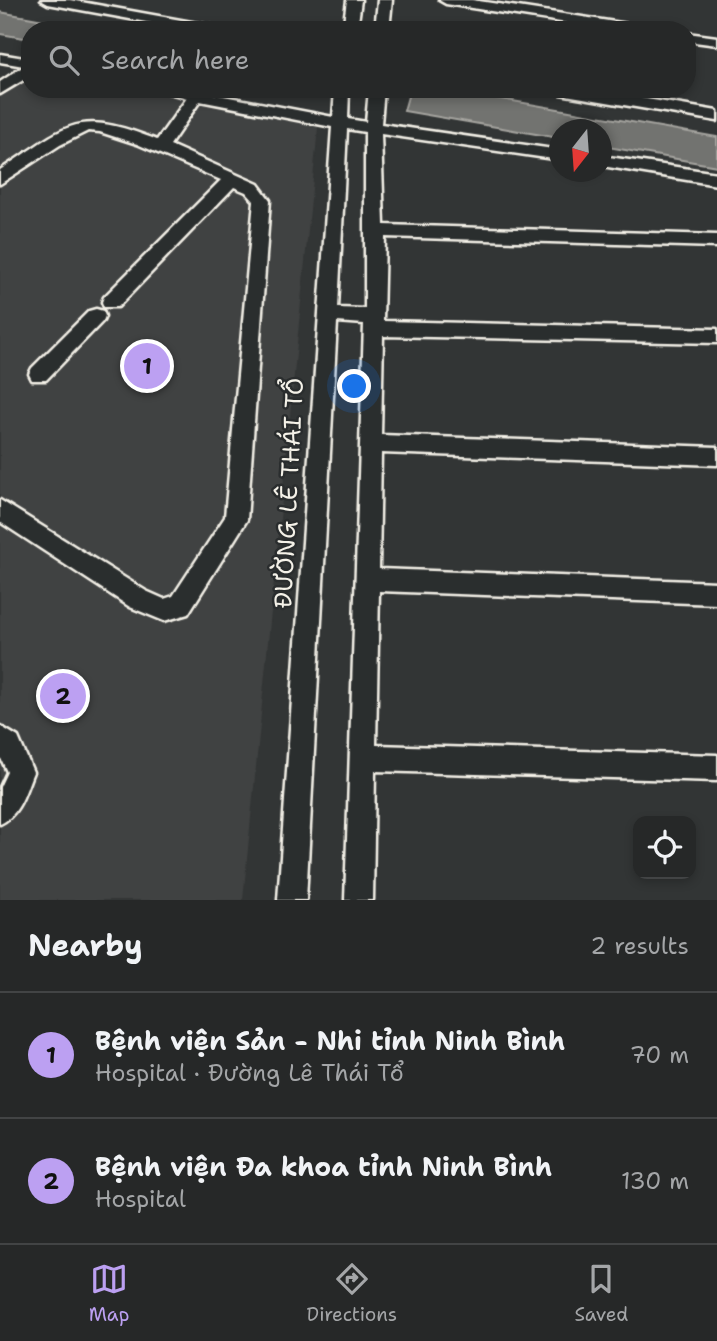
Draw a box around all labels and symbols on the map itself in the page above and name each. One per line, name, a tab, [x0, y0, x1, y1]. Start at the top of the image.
north arrow	[549, 119, 612, 182]
pin: 1	[124, 340, 170, 392]
your location	[337, 369, 371, 403]
street label: ĐƯỜNG LÊ THÁI TỔ	[265, 377, 311, 609]
pin: 2	[40, 670, 86, 722]

